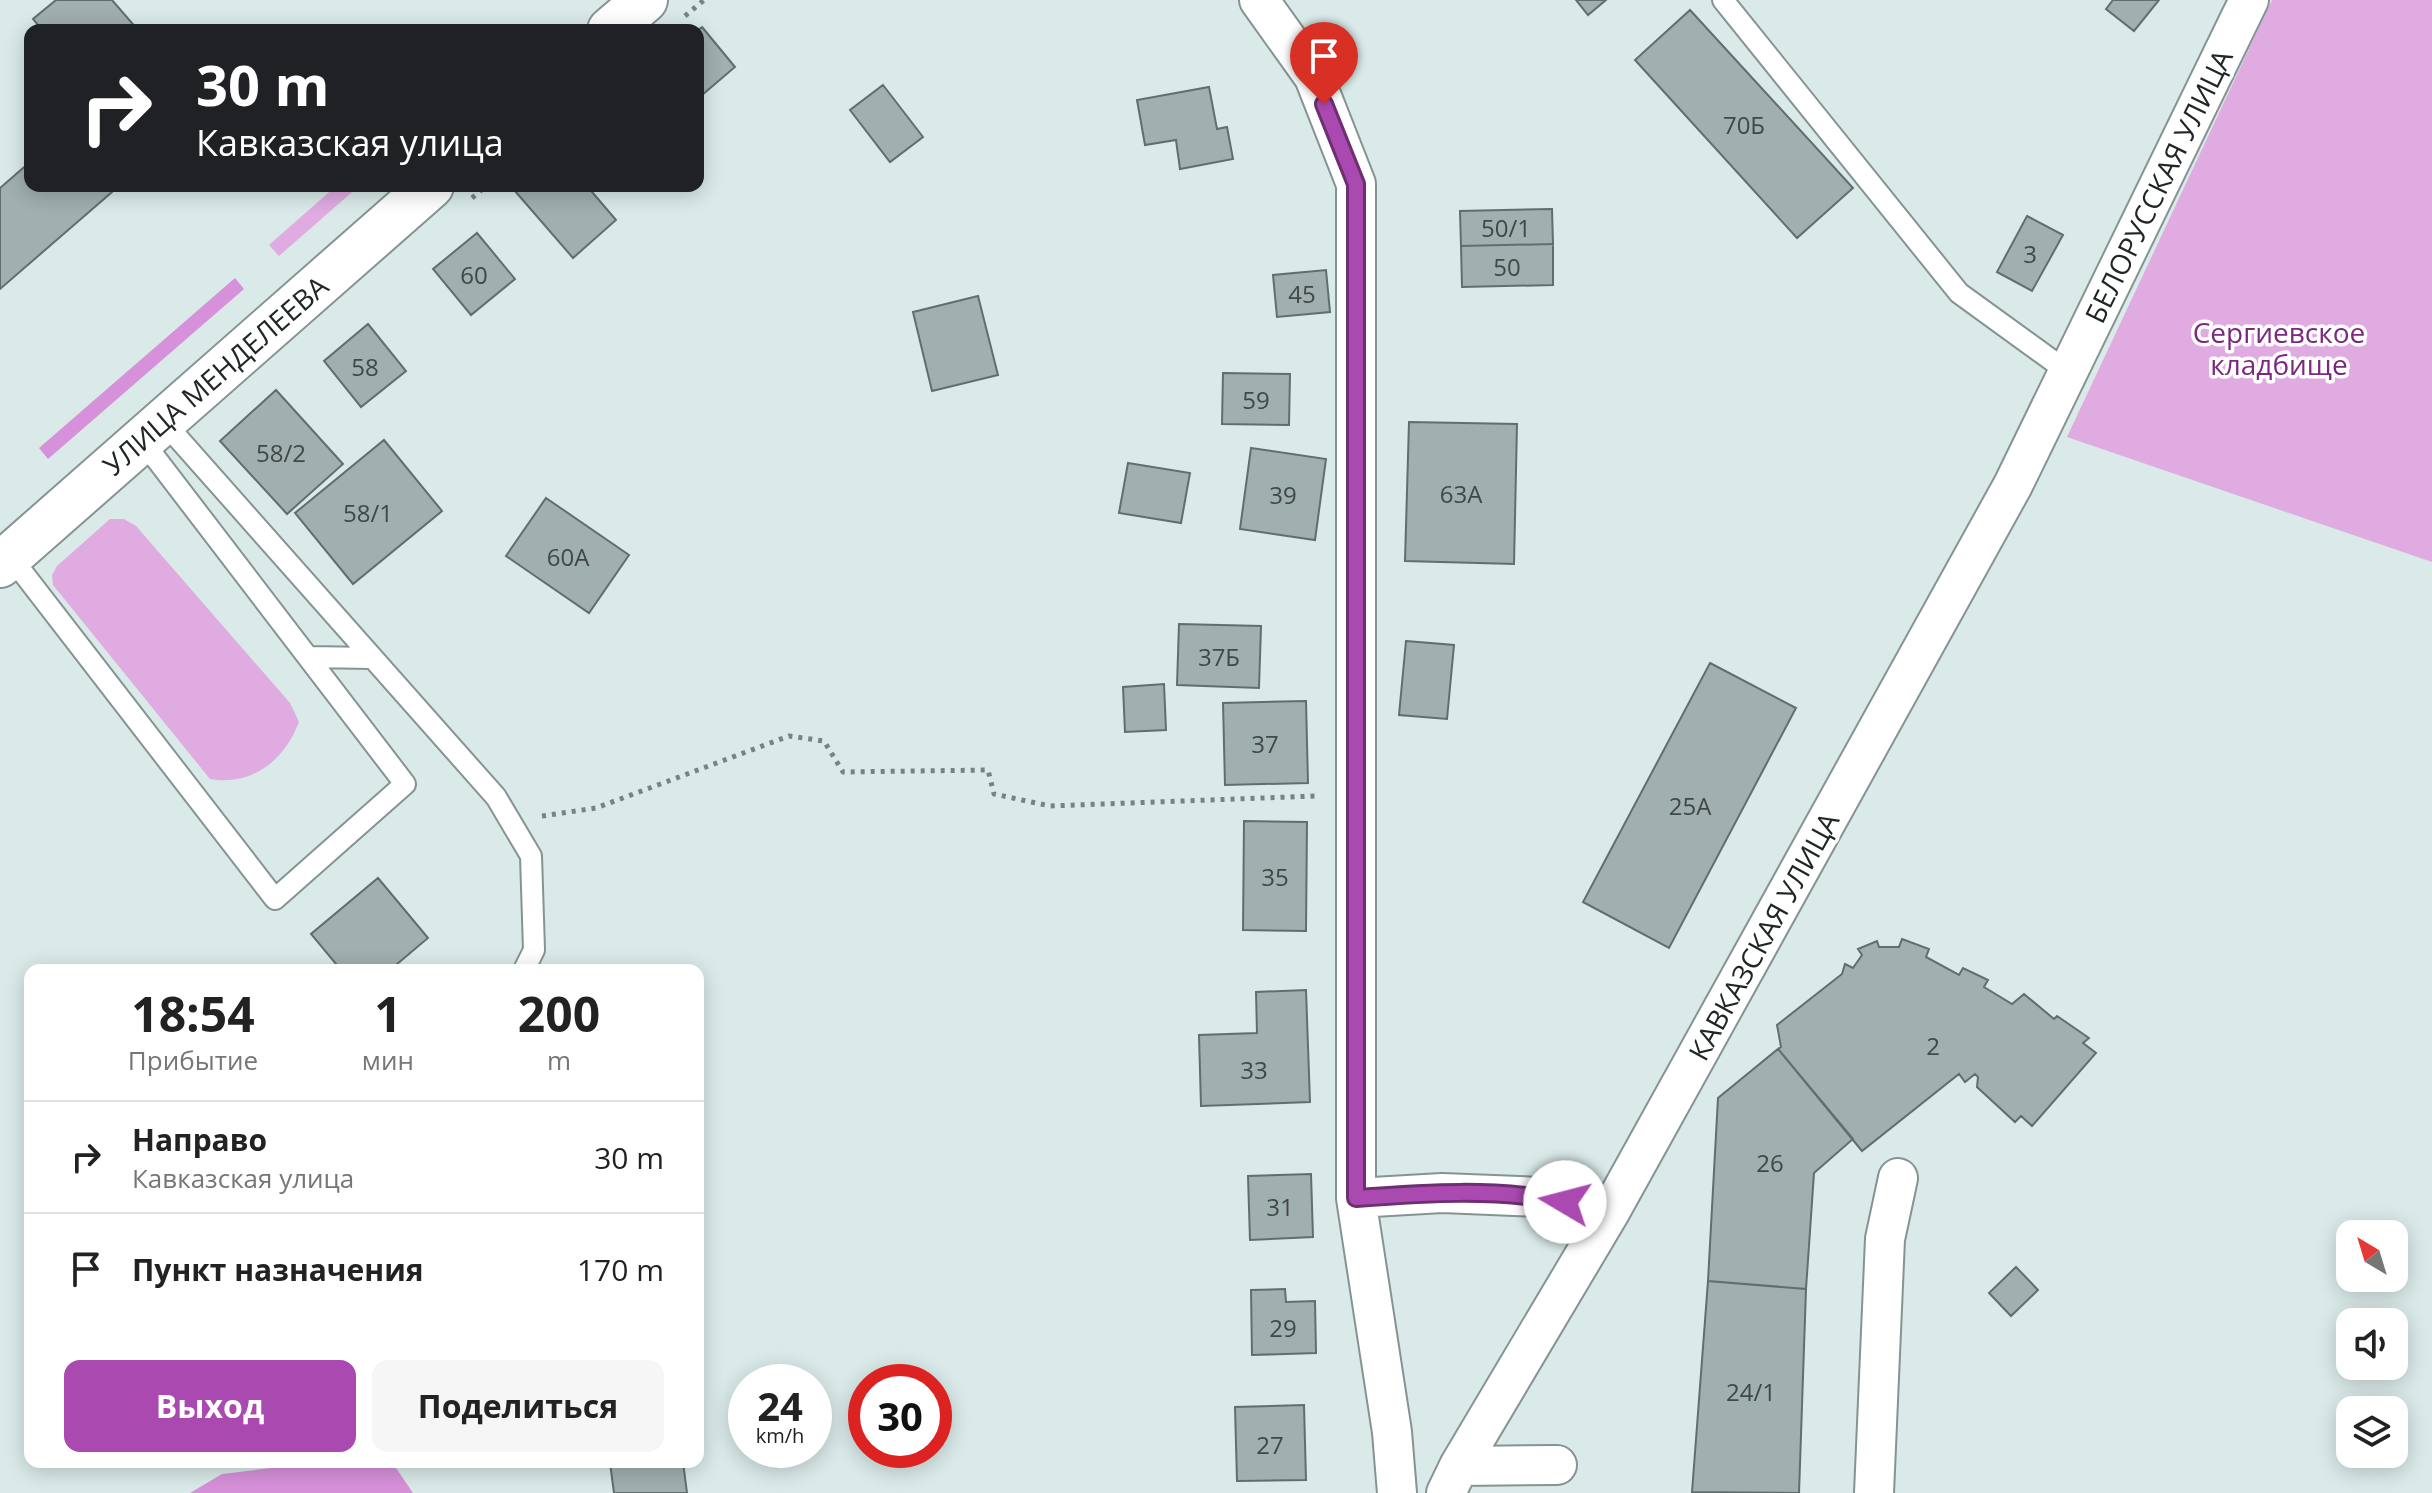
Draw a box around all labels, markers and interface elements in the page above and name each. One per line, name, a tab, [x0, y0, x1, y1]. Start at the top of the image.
pin	[1290, 22, 1358, 104]
icon: arrive	[1302, 34, 1346, 78]
street label: БЕЛОРУССКАЯ УЛИЦА	[2075, 43, 2241, 329]
text: 30 m	[196, 46, 330, 122]
icon: right	[64, 56, 168, 160]
house number: 70Б	[1723, 108, 1765, 141]
text: Кавказская улица	[196, 118, 504, 167]
house number: 50/1	[1481, 211, 1531, 244]
house number: 3	[2023, 237, 2037, 270]
house number: 50	[1493, 250, 1521, 283]
house number: 60	[460, 258, 488, 291]
street label: УЛИЦА МЕНДЕЛЕЕВА	[94, 266, 336, 483]
house number: 45	[1288, 277, 1316, 310]
park label: Сергиевское кладбище	[2193, 313, 2365, 383]
house number: 58	[351, 350, 379, 383]
house number: 59	[1242, 383, 1270, 416]
house number: 58/2	[256, 436, 306, 469]
house number: 63А	[1440, 477, 1483, 510]
house number: 39	[1269, 478, 1297, 511]
house number: 58/1	[343, 496, 393, 529]
house number: 60А	[547, 540, 590, 573]
house number: 37Б	[1198, 640, 1240, 673]
house number: 37	[1251, 727, 1279, 760]
house number: 25А	[1669, 789, 1712, 822]
street label: КАВКАЗСКАЯ УЛИЦА	[1679, 805, 1847, 1067]
house number: 35	[1261, 860, 1289, 893]
text: 18:54	[131, 981, 255, 1046]
text: 1	[374, 981, 402, 1046]
text: 200	[518, 981, 600, 1046]
house number: 2	[1926, 1029, 1940, 1062]
text: Прибытие	[128, 1042, 258, 1078]
text: мин	[362, 1042, 414, 1078]
text: m	[547, 1042, 571, 1078]
house number: 33	[1240, 1053, 1268, 1086]
text: Направо	[132, 1119, 267, 1160]
icon: right	[64, 1135, 108, 1179]
text: 30 m	[594, 1137, 664, 1178]
house number: 26	[1756, 1146, 1784, 1179]
text: Кавказская улица	[132, 1160, 354, 1196]
position arrow	[1523, 1160, 1607, 1244]
house number: 31	[1266, 1190, 1294, 1223]
north arrow	[2336, 1220, 2408, 1292]
map controls	[2336, 1220, 2408, 1468]
icon: arrive	[64, 1247, 108, 1291]
text: Пункт назначения	[132, 1249, 424, 1290]
text: 170 m	[577, 1249, 664, 1290]
button: sound	[2336, 1308, 2408, 1380]
house number: 29	[1269, 1311, 1297, 1344]
button: Выход	[64, 1360, 356, 1452]
button: Поделиться	[372, 1360, 664, 1452]
speed limit sign: 30	[848, 1364, 952, 1468]
house number: 24/1	[1726, 1375, 1776, 1408]
text: 24	[757, 1378, 803, 1433]
button: layers	[2336, 1396, 2408, 1468]
text: km/h	[756, 1422, 804, 1449]
house number: 27	[1256, 1428, 1284, 1461]

